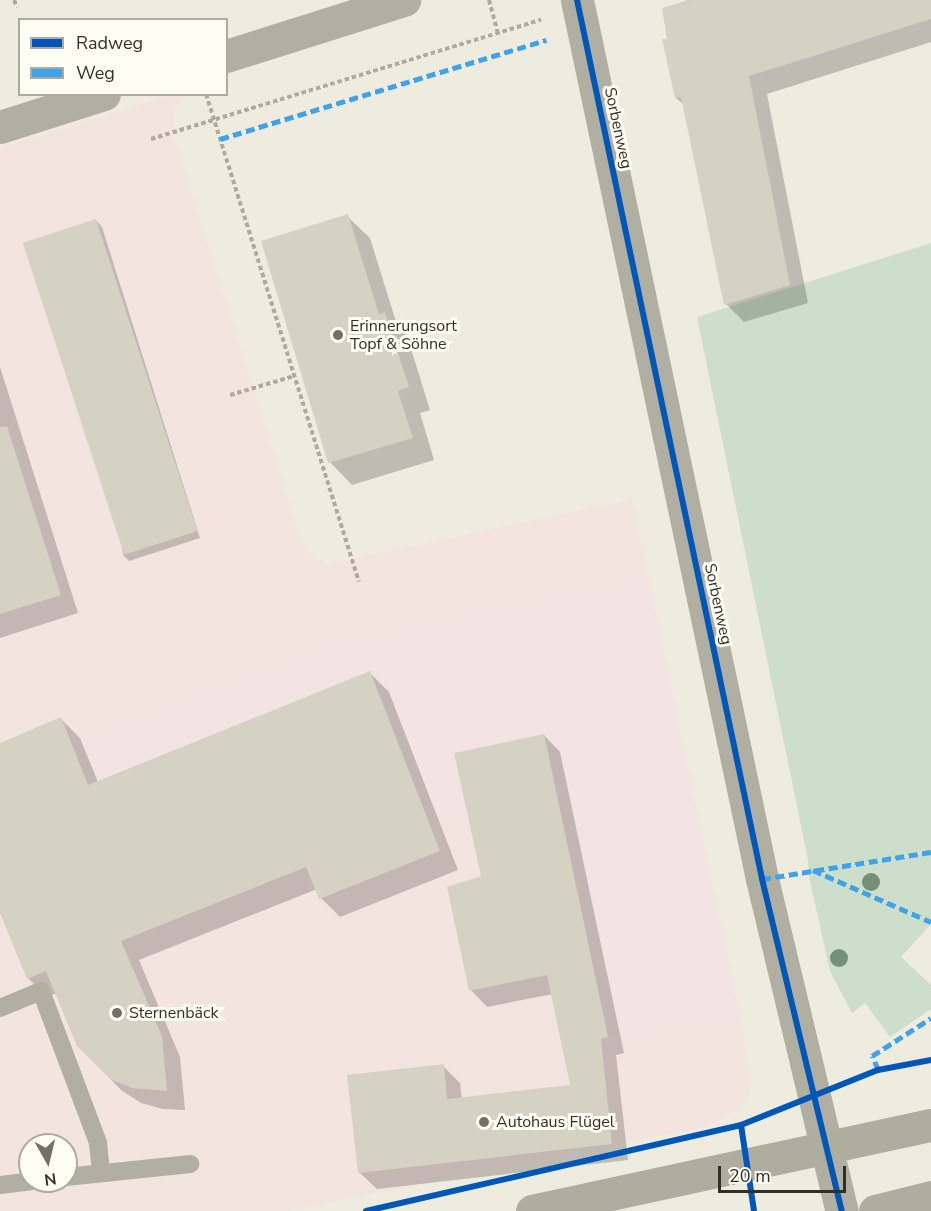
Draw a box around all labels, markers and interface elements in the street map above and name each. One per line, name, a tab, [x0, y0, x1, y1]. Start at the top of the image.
legend	[18, 18, 228, 96]
text: Radweg	[76, 31, 143, 55]
text: Weg	[76, 61, 115, 85]
street label: Sorbenweg	[600, 86, 636, 170]
place label: Erinnerungsort Topf & Söhne	[350, 316, 457, 354]
marker: Erinnerungsort Topf & Söhne	[331, 328, 345, 342]
street label: Sorbenweg	[700, 562, 736, 646]
place label: Sternenbäck	[129, 1003, 218, 1023]
marker: Sternenbäck	[110, 1006, 124, 1020]
place label: Autohaus Flügel	[496, 1112, 615, 1132]
marker: Autohaus Flügel	[477, 1115, 491, 1129]
north arrow	[18, 1133, 78, 1193]
scale bar	[721, 1154, 848, 1192]
text: 20 m	[729, 1164, 771, 1188]
text: N	[43, 1167, 58, 1191]

